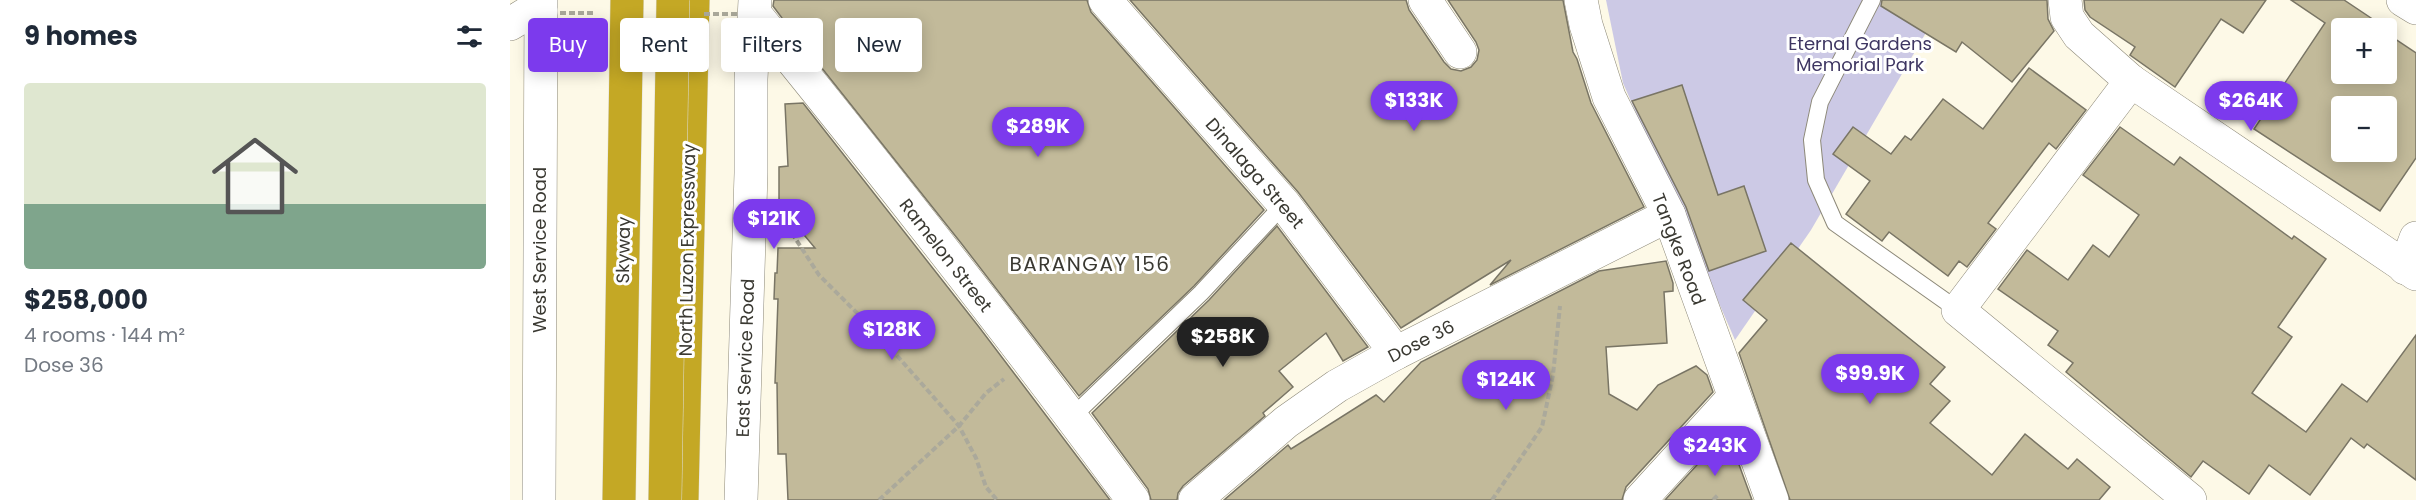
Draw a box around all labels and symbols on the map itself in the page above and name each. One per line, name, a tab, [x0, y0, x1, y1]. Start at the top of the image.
park label: Eternal Gardens Memorial Park	[1788, 31, 1932, 77]
pin: $133K	[1372, 81, 1456, 132]
pin: $264K	[2209, 81, 2293, 132]
pin: $289K	[996, 107, 1080, 158]
street label: Dinalaga Street	[1200, 112, 1310, 234]
street label: North Luzon Expressway	[673, 143, 701, 357]
street label: West Service Road	[527, 167, 552, 333]
street label: Tangke Road	[1646, 190, 1712, 308]
street label: Ramelon Street	[894, 193, 998, 317]
pin: $121K	[732, 199, 816, 250]
street label: Skyway	[610, 216, 636, 284]
district label: BARANGAY 156	[1009, 250, 1171, 278]
street label: East Service Road	[730, 278, 760, 438]
pin: $128K	[850, 310, 934, 361]
street label: Dose 36	[1383, 314, 1459, 368]
pin: $258K	[1181, 317, 1265, 368]
pin: $99.9K	[1821, 354, 1919, 405]
pin: $124K	[1464, 360, 1548, 411]
pin: $243K	[1673, 426, 1757, 477]

